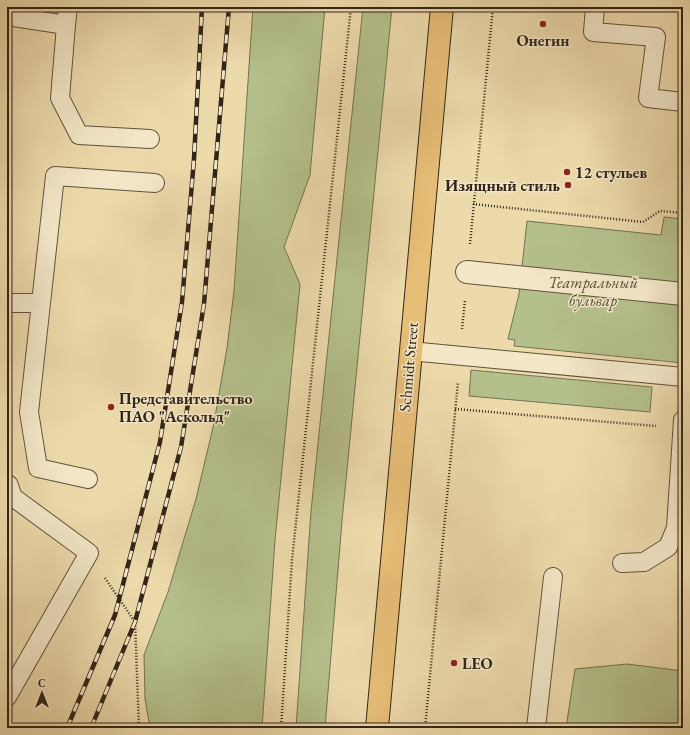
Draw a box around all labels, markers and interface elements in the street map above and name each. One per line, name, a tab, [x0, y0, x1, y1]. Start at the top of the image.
marker: Онегин	[538, 19, 548, 29]
place label: Онегин	[516, 30, 570, 51]
place label: 12 стульев	[575, 162, 647, 183]
marker: 12 стульев	[562, 167, 572, 177]
place label: Изящный стиль	[445, 175, 561, 196]
marker: Изящный стиль	[563, 180, 573, 190]
park label: Театральный бульвар	[548, 272, 638, 311]
street label: Schmidt Street	[394, 321, 423, 413]
place label: Представительство ПАО "Аскольд"	[119, 388, 252, 427]
marker: Представительство ПАО "Аскольд"	[106, 402, 116, 412]
place label: LEO	[462, 653, 493, 674]
marker: LEO	[449, 658, 459, 668]
north arrow	[22, 673, 62, 713]
text: С	[38, 676, 46, 690]

